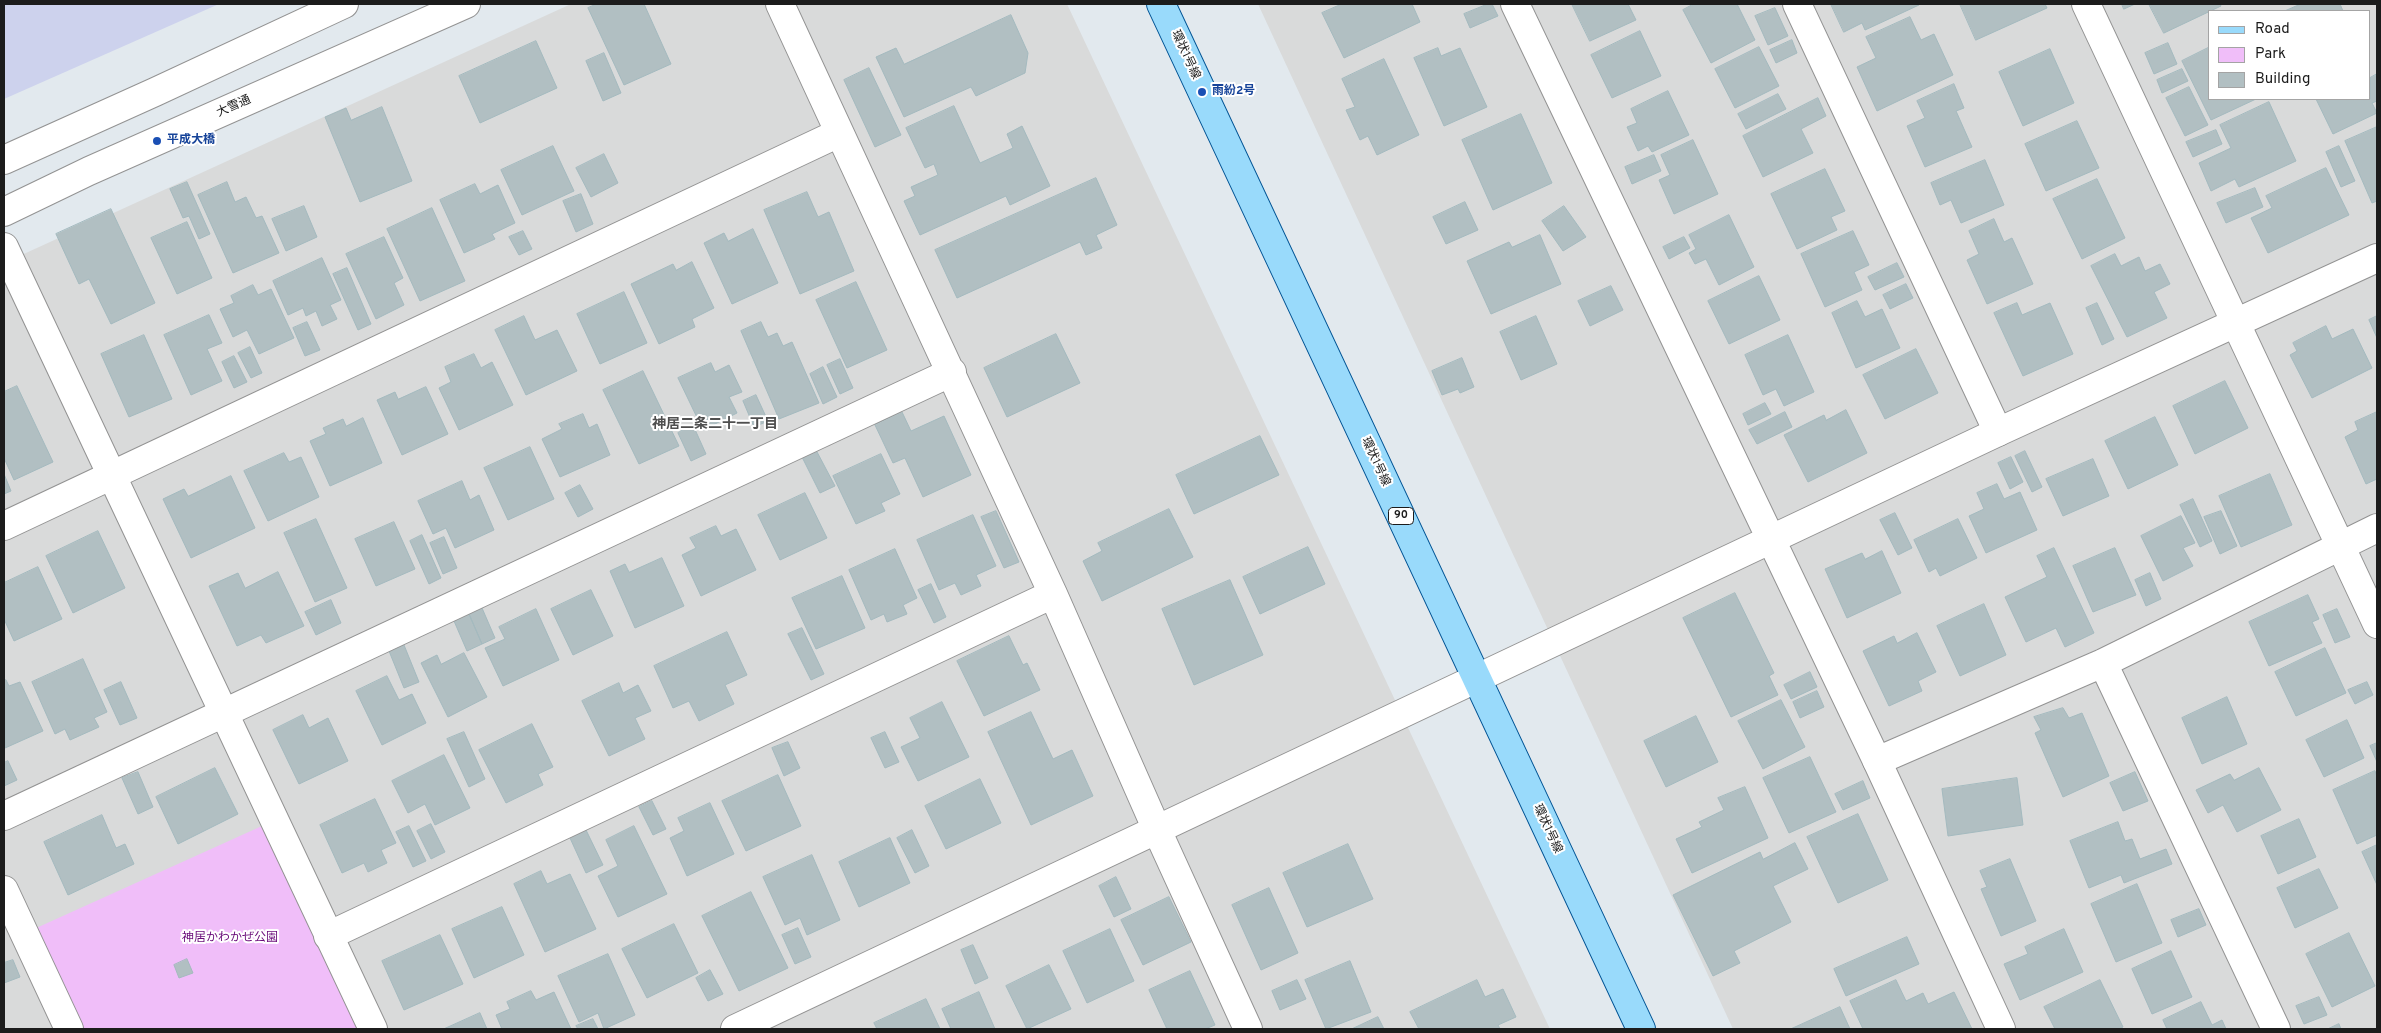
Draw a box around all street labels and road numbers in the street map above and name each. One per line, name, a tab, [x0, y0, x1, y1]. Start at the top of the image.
street label: 環状1号線	[1167, 28, 1203, 82]
street label: 大雪通	[215, 93, 253, 121]
street label: 環状1号線	[1357, 435, 1393, 489]
road number: 90	[1388, 508, 1414, 524]
street label: 環状1号線	[1529, 802, 1565, 856]

